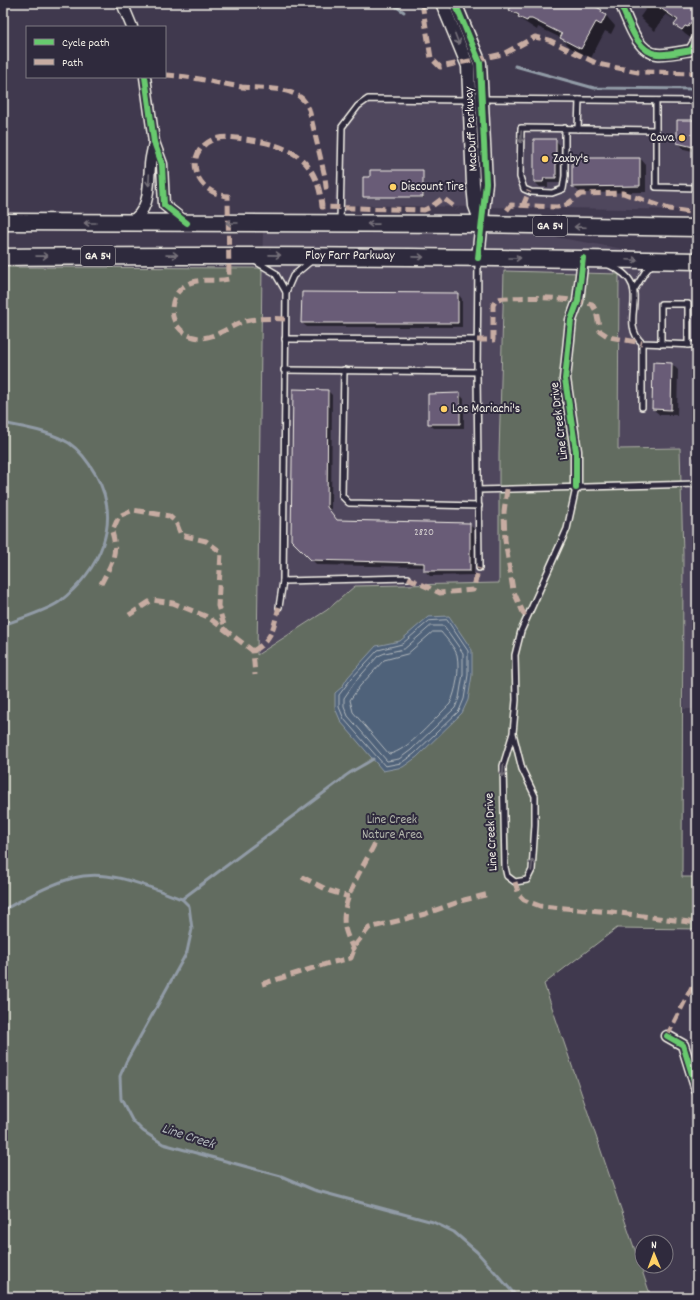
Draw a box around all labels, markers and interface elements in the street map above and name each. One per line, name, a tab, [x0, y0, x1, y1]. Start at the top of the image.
legend	[26, 26, 166, 78]
one-way arrow	[454, 33, 462, 45]
text: Cycle path	[62, 35, 110, 52]
text: Path	[62, 55, 83, 72]
street label: MacDuff Parkway	[460, 85, 484, 172]
place label: Cava	[650, 129, 675, 148]
one-way arrow	[517, 130, 525, 143]
marker: Cava	[677, 133, 687, 143]
place label: Zaxby's	[553, 150, 589, 169]
marker: Zaxby's	[540, 154, 550, 164]
one-way arrow	[145, 173, 153, 186]
place label: Discount Tire	[401, 178, 464, 197]
marker: Discount Tire	[388, 182, 398, 192]
road number: GA 54	[533, 216, 567, 236]
one-way arrow	[84, 219, 97, 227]
one-way arrow	[226, 219, 239, 227]
one-way arrow	[367, 220, 380, 228]
one-way arrow	[574, 223, 587, 230]
road number: GA 54	[81, 246, 115, 266]
street label: Floy Farr Parkway	[305, 247, 395, 266]
one-way arrow	[165, 251, 178, 259]
one-way arrow	[35, 252, 48, 260]
one-way arrow	[268, 252, 281, 259]
one-way arrow	[411, 253, 424, 261]
one-way arrow	[508, 254, 521, 262]
one-way arrow	[625, 256, 638, 263]
street label: Line Creek Drive	[546, 381, 574, 461]
place label: Los Mariachi's	[452, 400, 520, 419]
marker: Los Mariachi's	[439, 404, 449, 414]
house number: 2820	[414, 525, 434, 541]
one-way arrow	[499, 764, 507, 777]
street label: Line Creek Drive	[480, 792, 504, 872]
park label: Line Creek Nature Area	[362, 811, 423, 845]
one-way arrow	[528, 859, 536, 872]
water label: Line Creek	[159, 1119, 218, 1155]
north arrow	[634, 1234, 674, 1274]
text: N	[651, 1238, 657, 1254]

